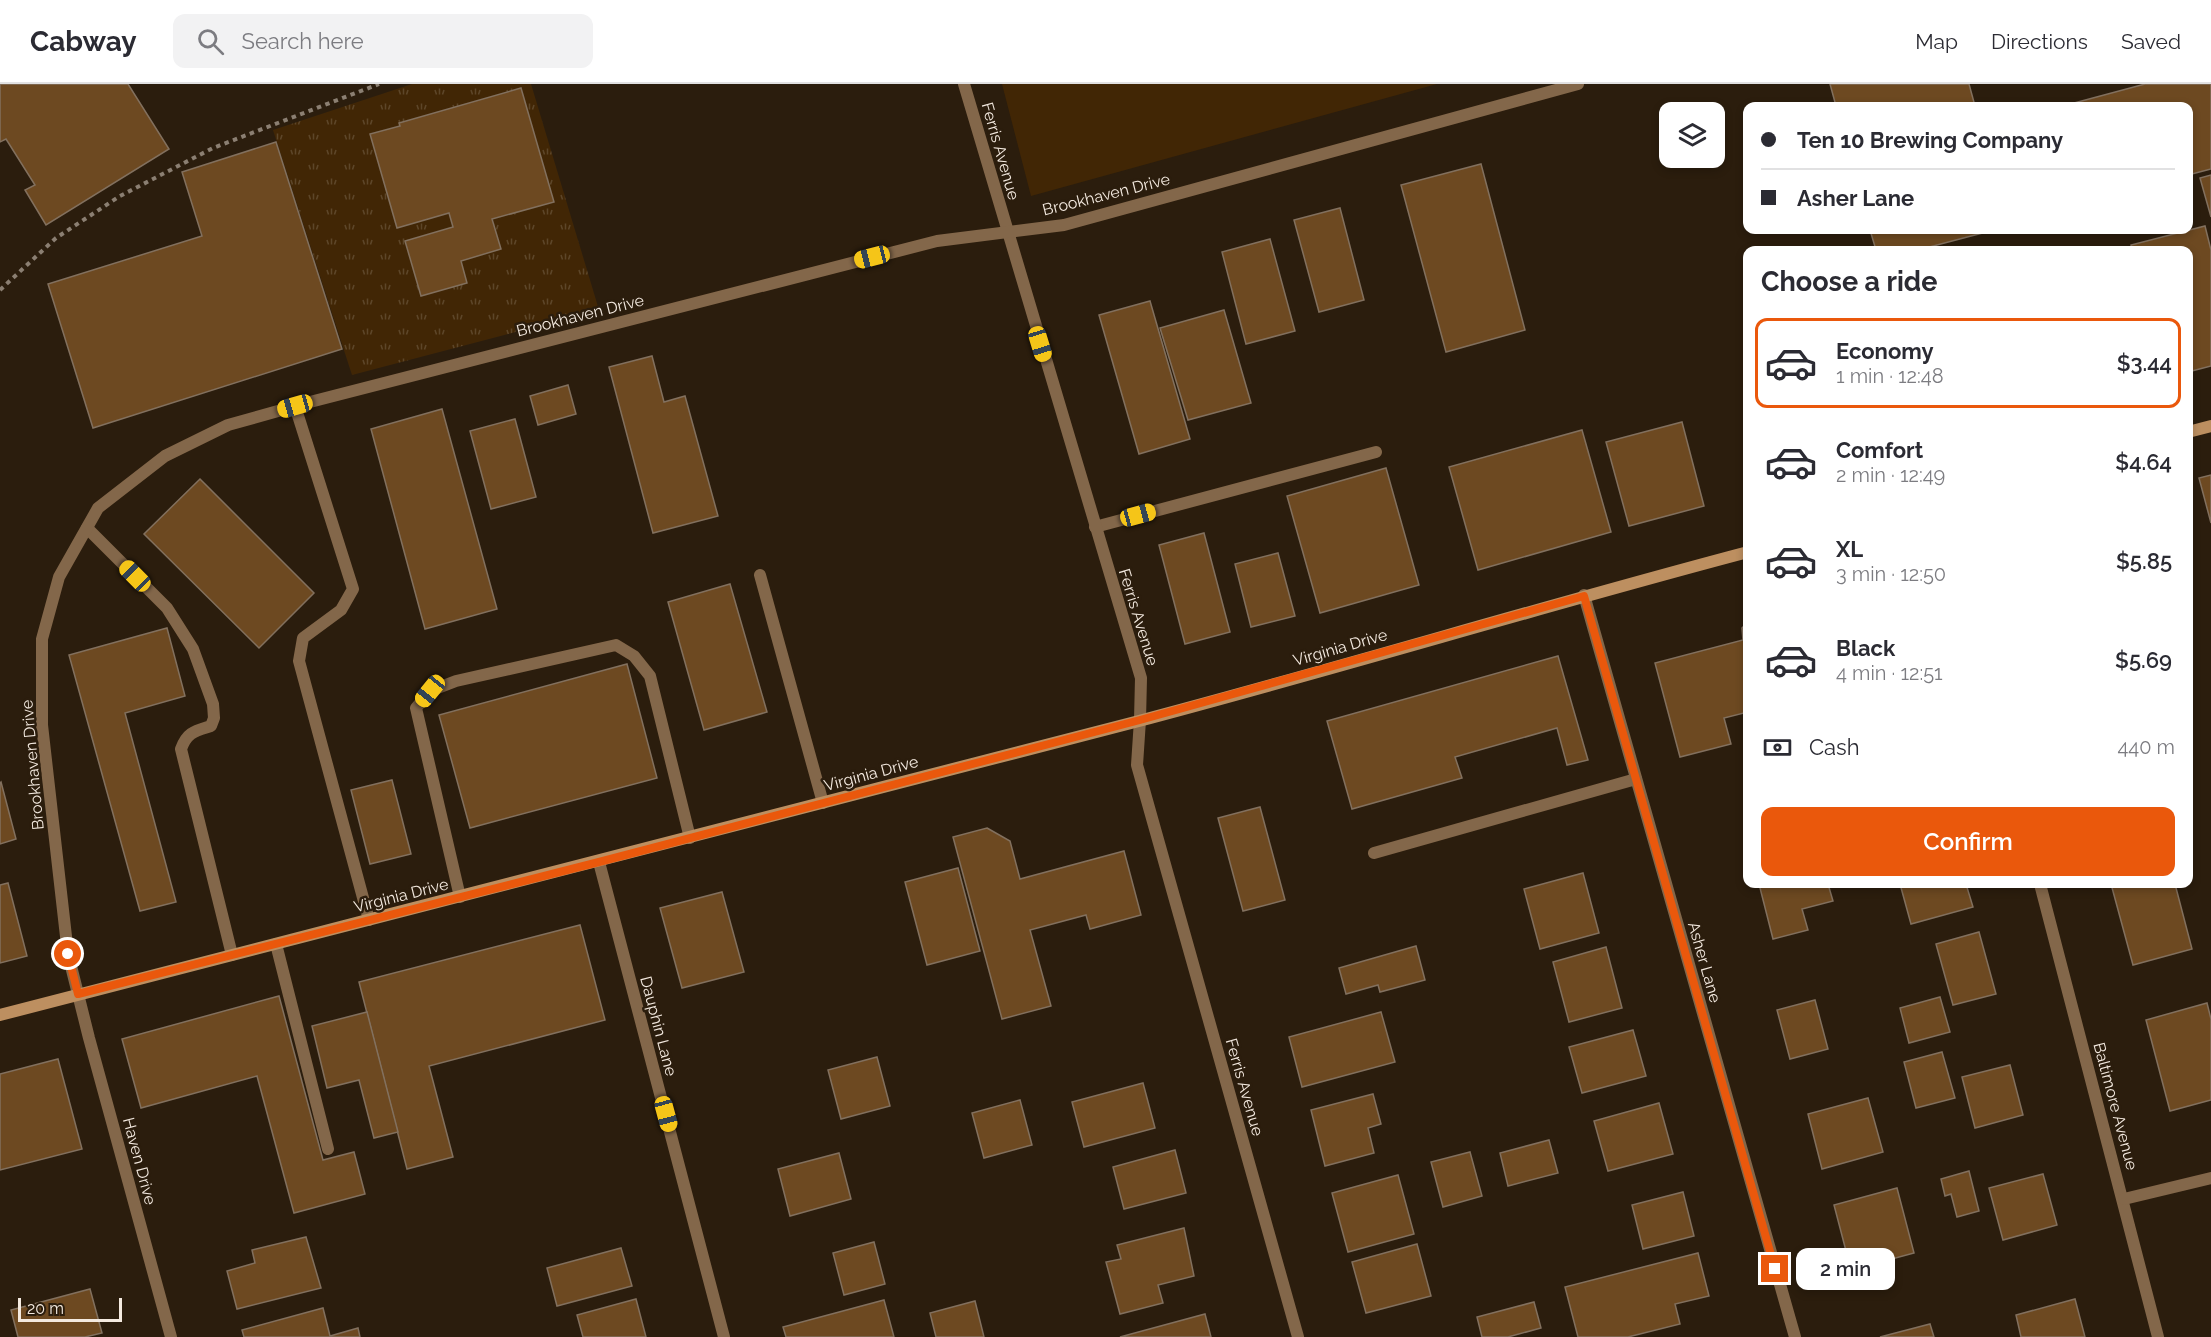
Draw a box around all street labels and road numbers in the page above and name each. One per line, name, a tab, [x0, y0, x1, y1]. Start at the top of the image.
street label: Ferris Avenue	[978, 100, 1023, 202]
street label: Brookhaven Drive	[1040, 169, 1172, 219]
street label: Brookhaven Drive	[514, 290, 646, 340]
street label: Ferris Avenue	[1115, 566, 1162, 668]
street label: Virginia Drive	[1291, 625, 1389, 670]
street label: Brookhaven Drive	[17, 699, 48, 831]
street label: Virginia Drive	[822, 752, 920, 795]
street label: Virginia Drive	[352, 875, 450, 916]
street label: Asher Lane	[1684, 920, 1725, 1005]
street label: Dauphin Lane	[636, 974, 681, 1078]
street label: Ferris Avenue	[1222, 1036, 1267, 1138]
street label: Baltimore Avenue	[2089, 1040, 2142, 1172]
street label: Haven Drive	[119, 1115, 160, 1207]

